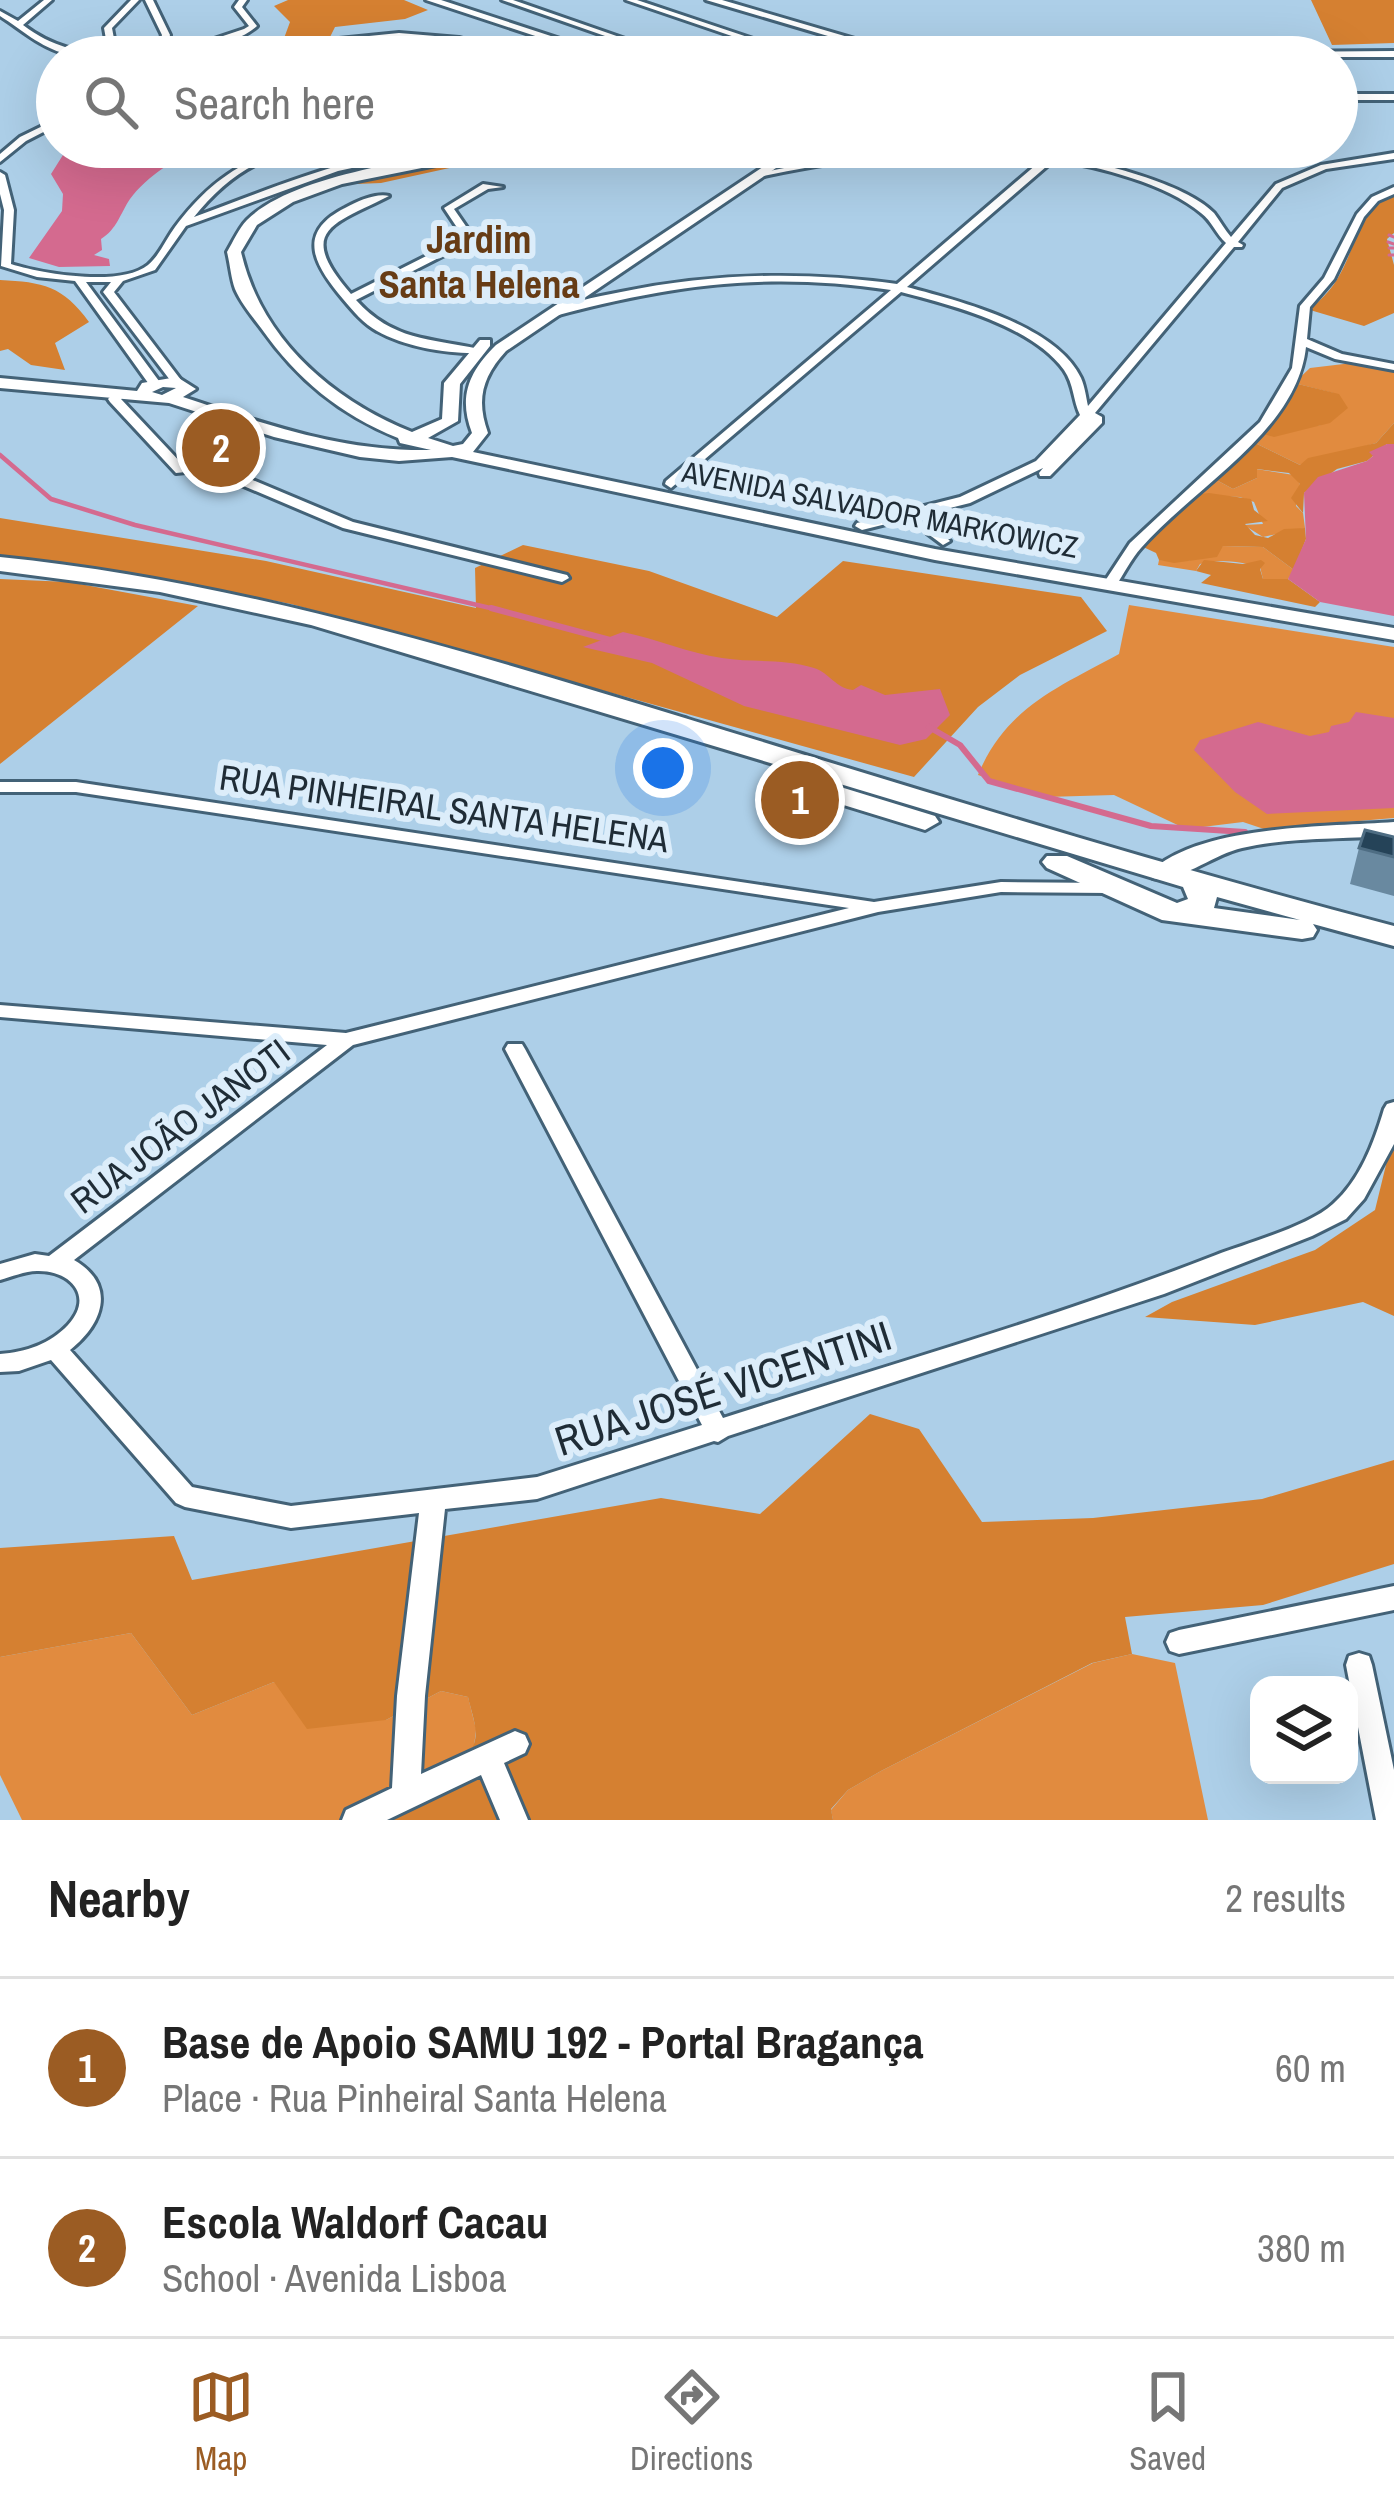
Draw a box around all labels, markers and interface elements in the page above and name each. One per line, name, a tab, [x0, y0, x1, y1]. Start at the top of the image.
search box	[36, 36, 1358, 168]
icon: search	[78, 69, 144, 135]
text: Search here	[174, 72, 375, 133]
district label: Jardim Santa Helena	[379, 213, 580, 310]
pin: 2	[182, 403, 260, 493]
street label: AVENIDA SALVADOR MARKOWICZ	[678, 451, 1081, 567]
your location	[633, 738, 693, 798]
street label: RUA PINHEIRAL SANTA HELENA	[216, 753, 672, 863]
pin: 1	[761, 755, 839, 845]
street label: RUA JOÃO JANOTI	[61, 1028, 299, 1224]
street label: RUA JOSÉ VICENTINI	[548, 1307, 898, 1469]
map controls	[1250, 1676, 1358, 1784]
button: layers	[1250, 1676, 1358, 1784]
text: Nearby	[48, 1864, 190, 1933]
text: 2 results	[1225, 1872, 1346, 1924]
text: Base de Apoio SAMU 192 - Portal Bragança	[162, 2011, 924, 2072]
text: 1	[78, 2042, 96, 2094]
text: 60 m	[1275, 2042, 1346, 2094]
text: Place · Rua Pinheiral Santa Helena	[162, 2072, 667, 2124]
text: Escola Waldorf Cacau	[162, 2191, 548, 2252]
text: 2	[78, 2222, 96, 2274]
text: 380 m	[1257, 2222, 1346, 2274]
text: School · Avenida Lisboa	[162, 2252, 506, 2304]
tab: Map	[188, 2364, 254, 2480]
tab: Directions	[630, 2364, 753, 2480]
tab: Saved	[1129, 2364, 1206, 2480]

